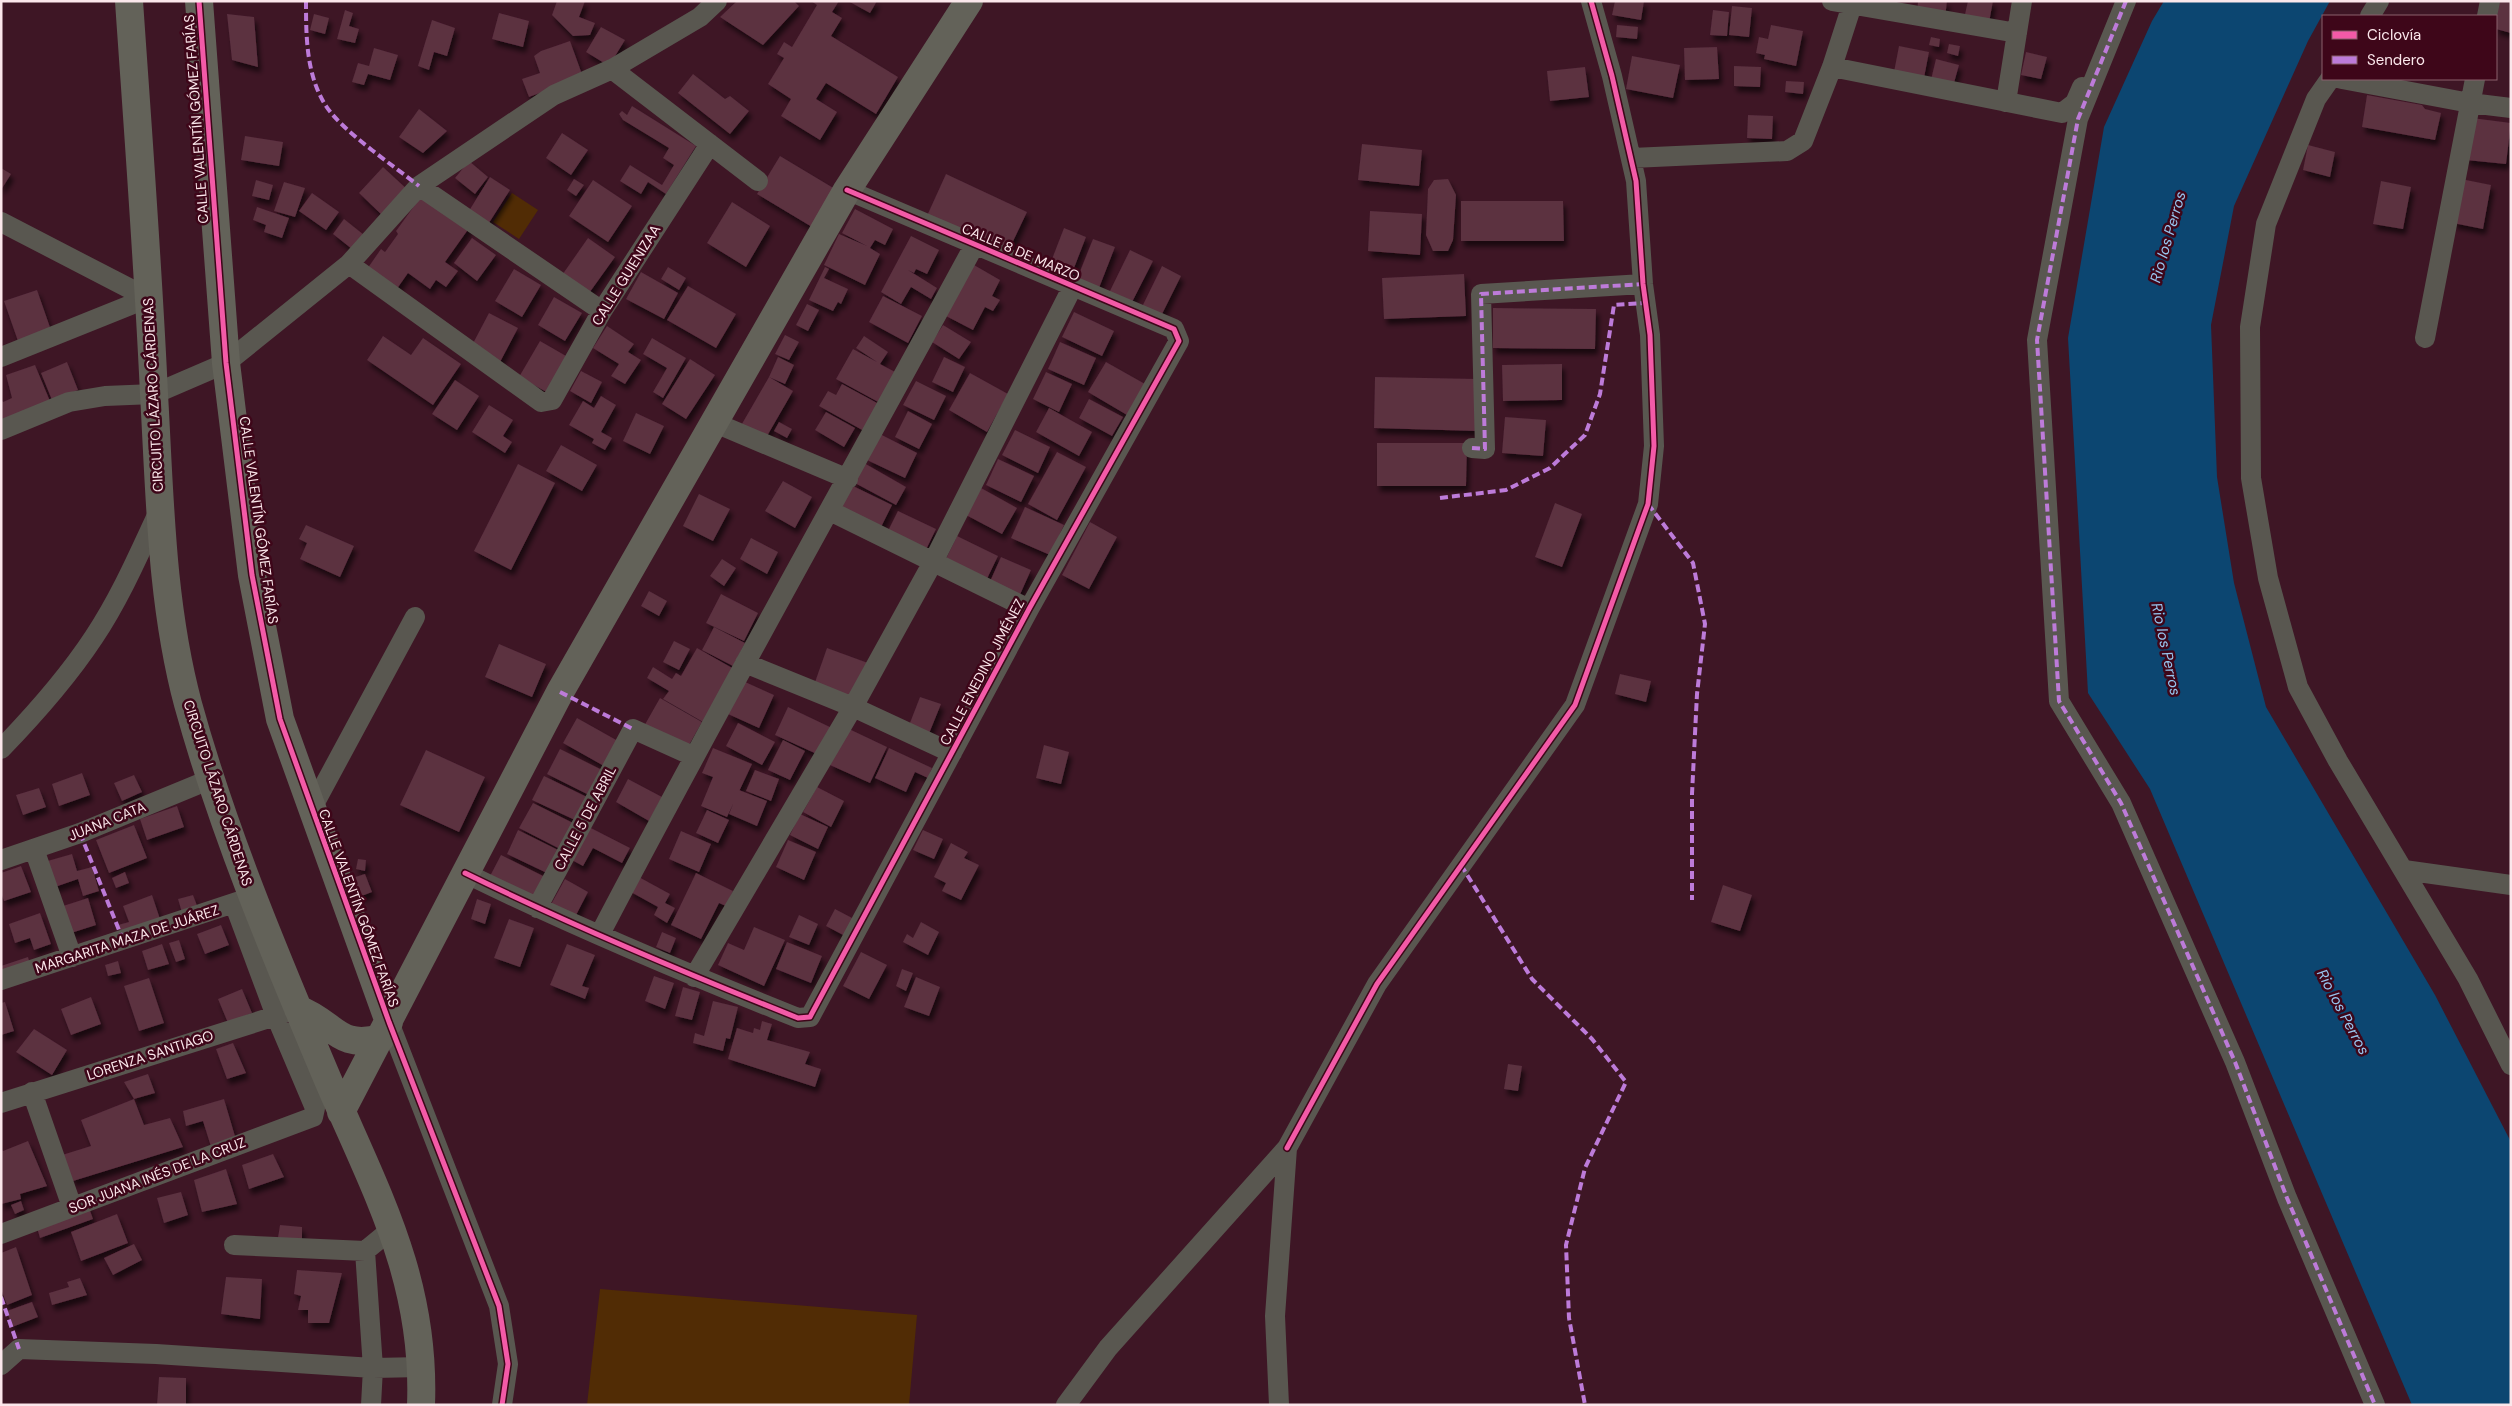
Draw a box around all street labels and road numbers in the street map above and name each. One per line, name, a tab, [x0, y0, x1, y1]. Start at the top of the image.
street label: CALLE VALENTÍN GÓMEZ FARÍAS	[180, 14, 212, 224]
street label: CALLE 8 DE MARZO	[959, 219, 1083, 285]
street label: CALLE GUIENIZAA	[588, 221, 664, 329]
street label: CIRCUITO LÁZARO CÁRDENAS	[139, 297, 167, 493]
street label: CALLE VALENTÍN GÓMEZ FARÍAS	[236, 415, 282, 625]
street label: CALLE ENEDINO JIMÉNEZ	[936, 596, 1028, 748]
street label: CIRCUITO LÁZARO CÁRDENAS	[179, 698, 257, 888]
street label: CALLE 5 DE ABRIL	[550, 763, 620, 873]
street label: JUANA CATA	[66, 797, 148, 845]
street label: CALLE VALENTÍN GÓMEZ FARÍAS	[315, 806, 403, 1010]
street label: MARGARITA MAZA DE JUÁREZ	[33, 901, 221, 977]
street label: LORENZA SANTIAGO	[84, 1026, 216, 1084]
street label: SOR JUANA INÉS DE LA CRUZ	[66, 1133, 248, 1217]

